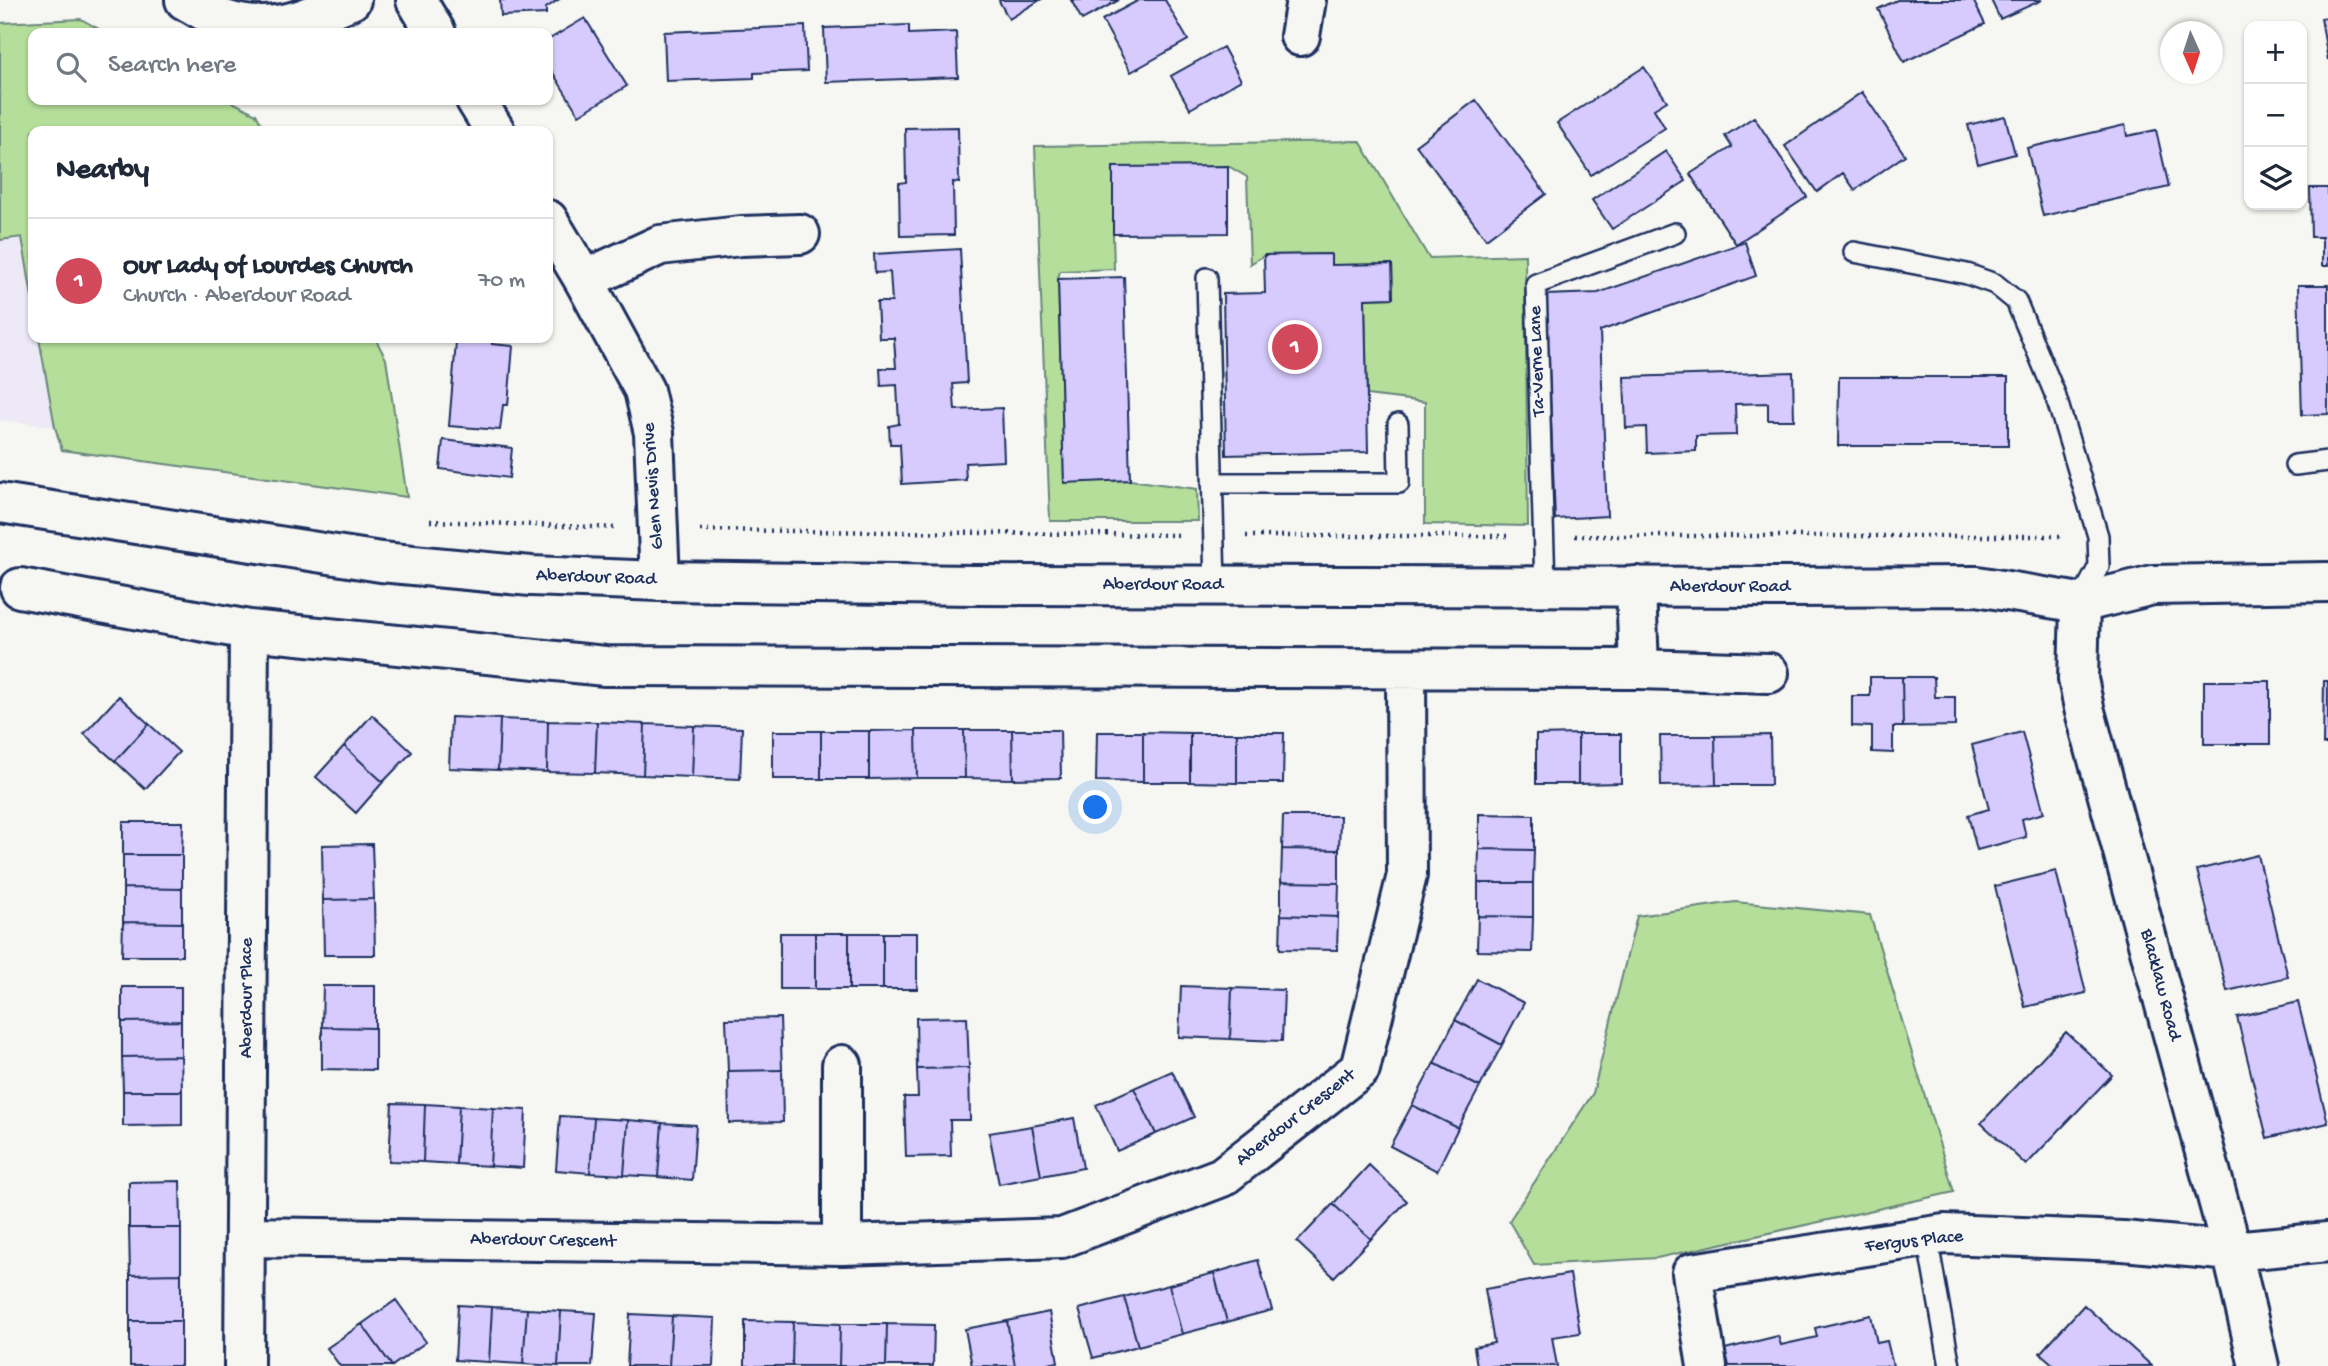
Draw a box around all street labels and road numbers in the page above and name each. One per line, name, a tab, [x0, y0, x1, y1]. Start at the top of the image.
street label: Ta-Verne Lane	[1525, 305, 1551, 418]
street label: Glen Nevis Drive	[638, 422, 670, 550]
street label: Aberdour Road	[535, 564, 658, 592]
street label: Aberdour Road	[1103, 574, 1225, 597]
street label: Aberdour Road	[1670, 576, 1792, 599]
street label: Blacklaw Road	[2134, 926, 2186, 1045]
street label: Aberdour Place	[236, 938, 259, 1058]
street label: Aberdour Crescent	[1231, 1063, 1362, 1172]
street label: Fergus Place	[1863, 1225, 1965, 1259]
street label: Aberdour Crescent	[470, 1228, 618, 1254]

